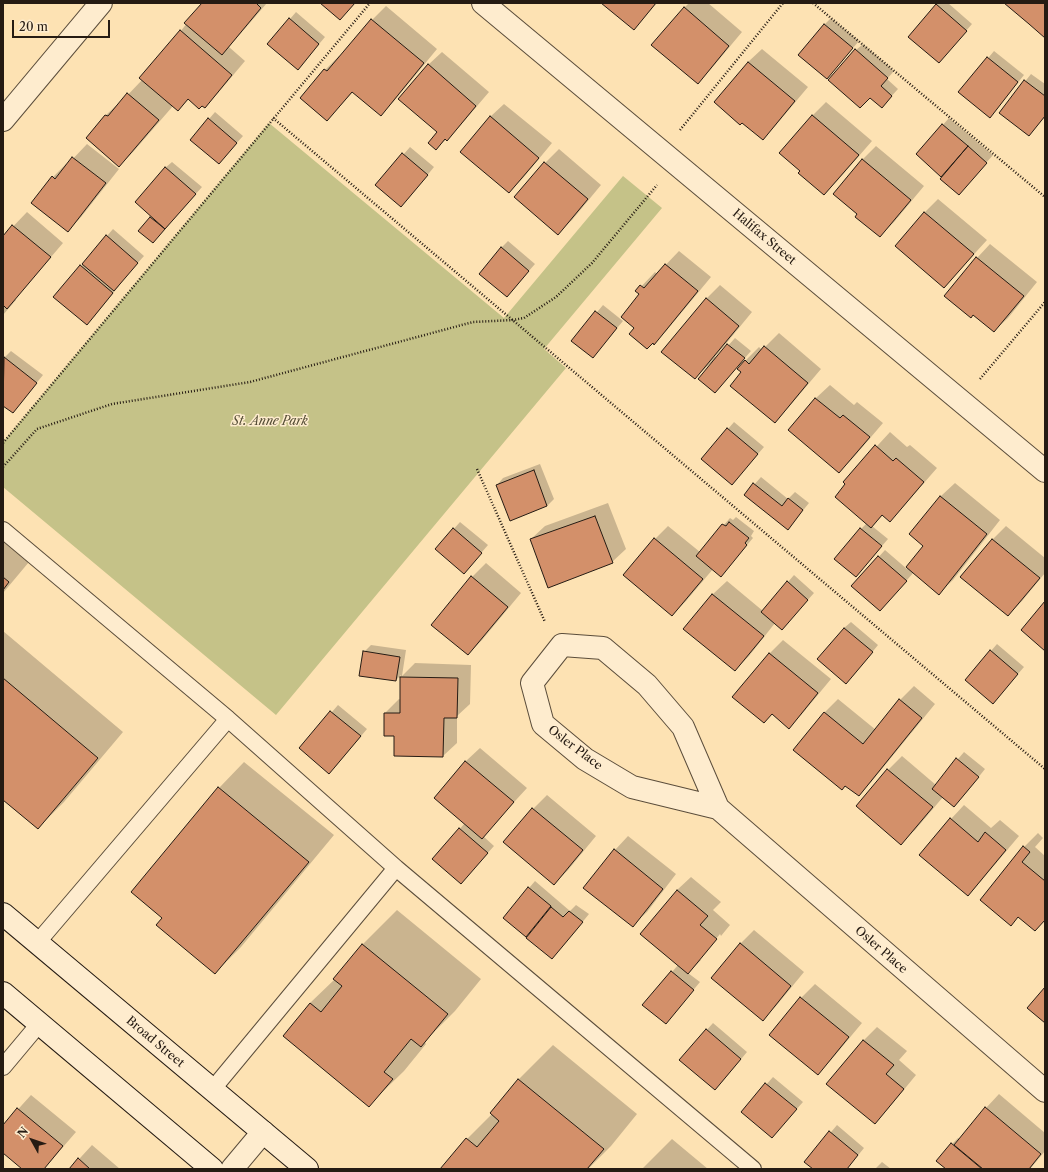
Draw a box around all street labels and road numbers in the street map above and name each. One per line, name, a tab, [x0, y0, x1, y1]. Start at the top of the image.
street label: Halifax Street	[729, 206, 799, 268]
street label: Osler Place	[545, 723, 605, 773]
street label: Osler Place	[852, 923, 910, 977]
street label: Broad Street	[123, 1014, 187, 1070]

